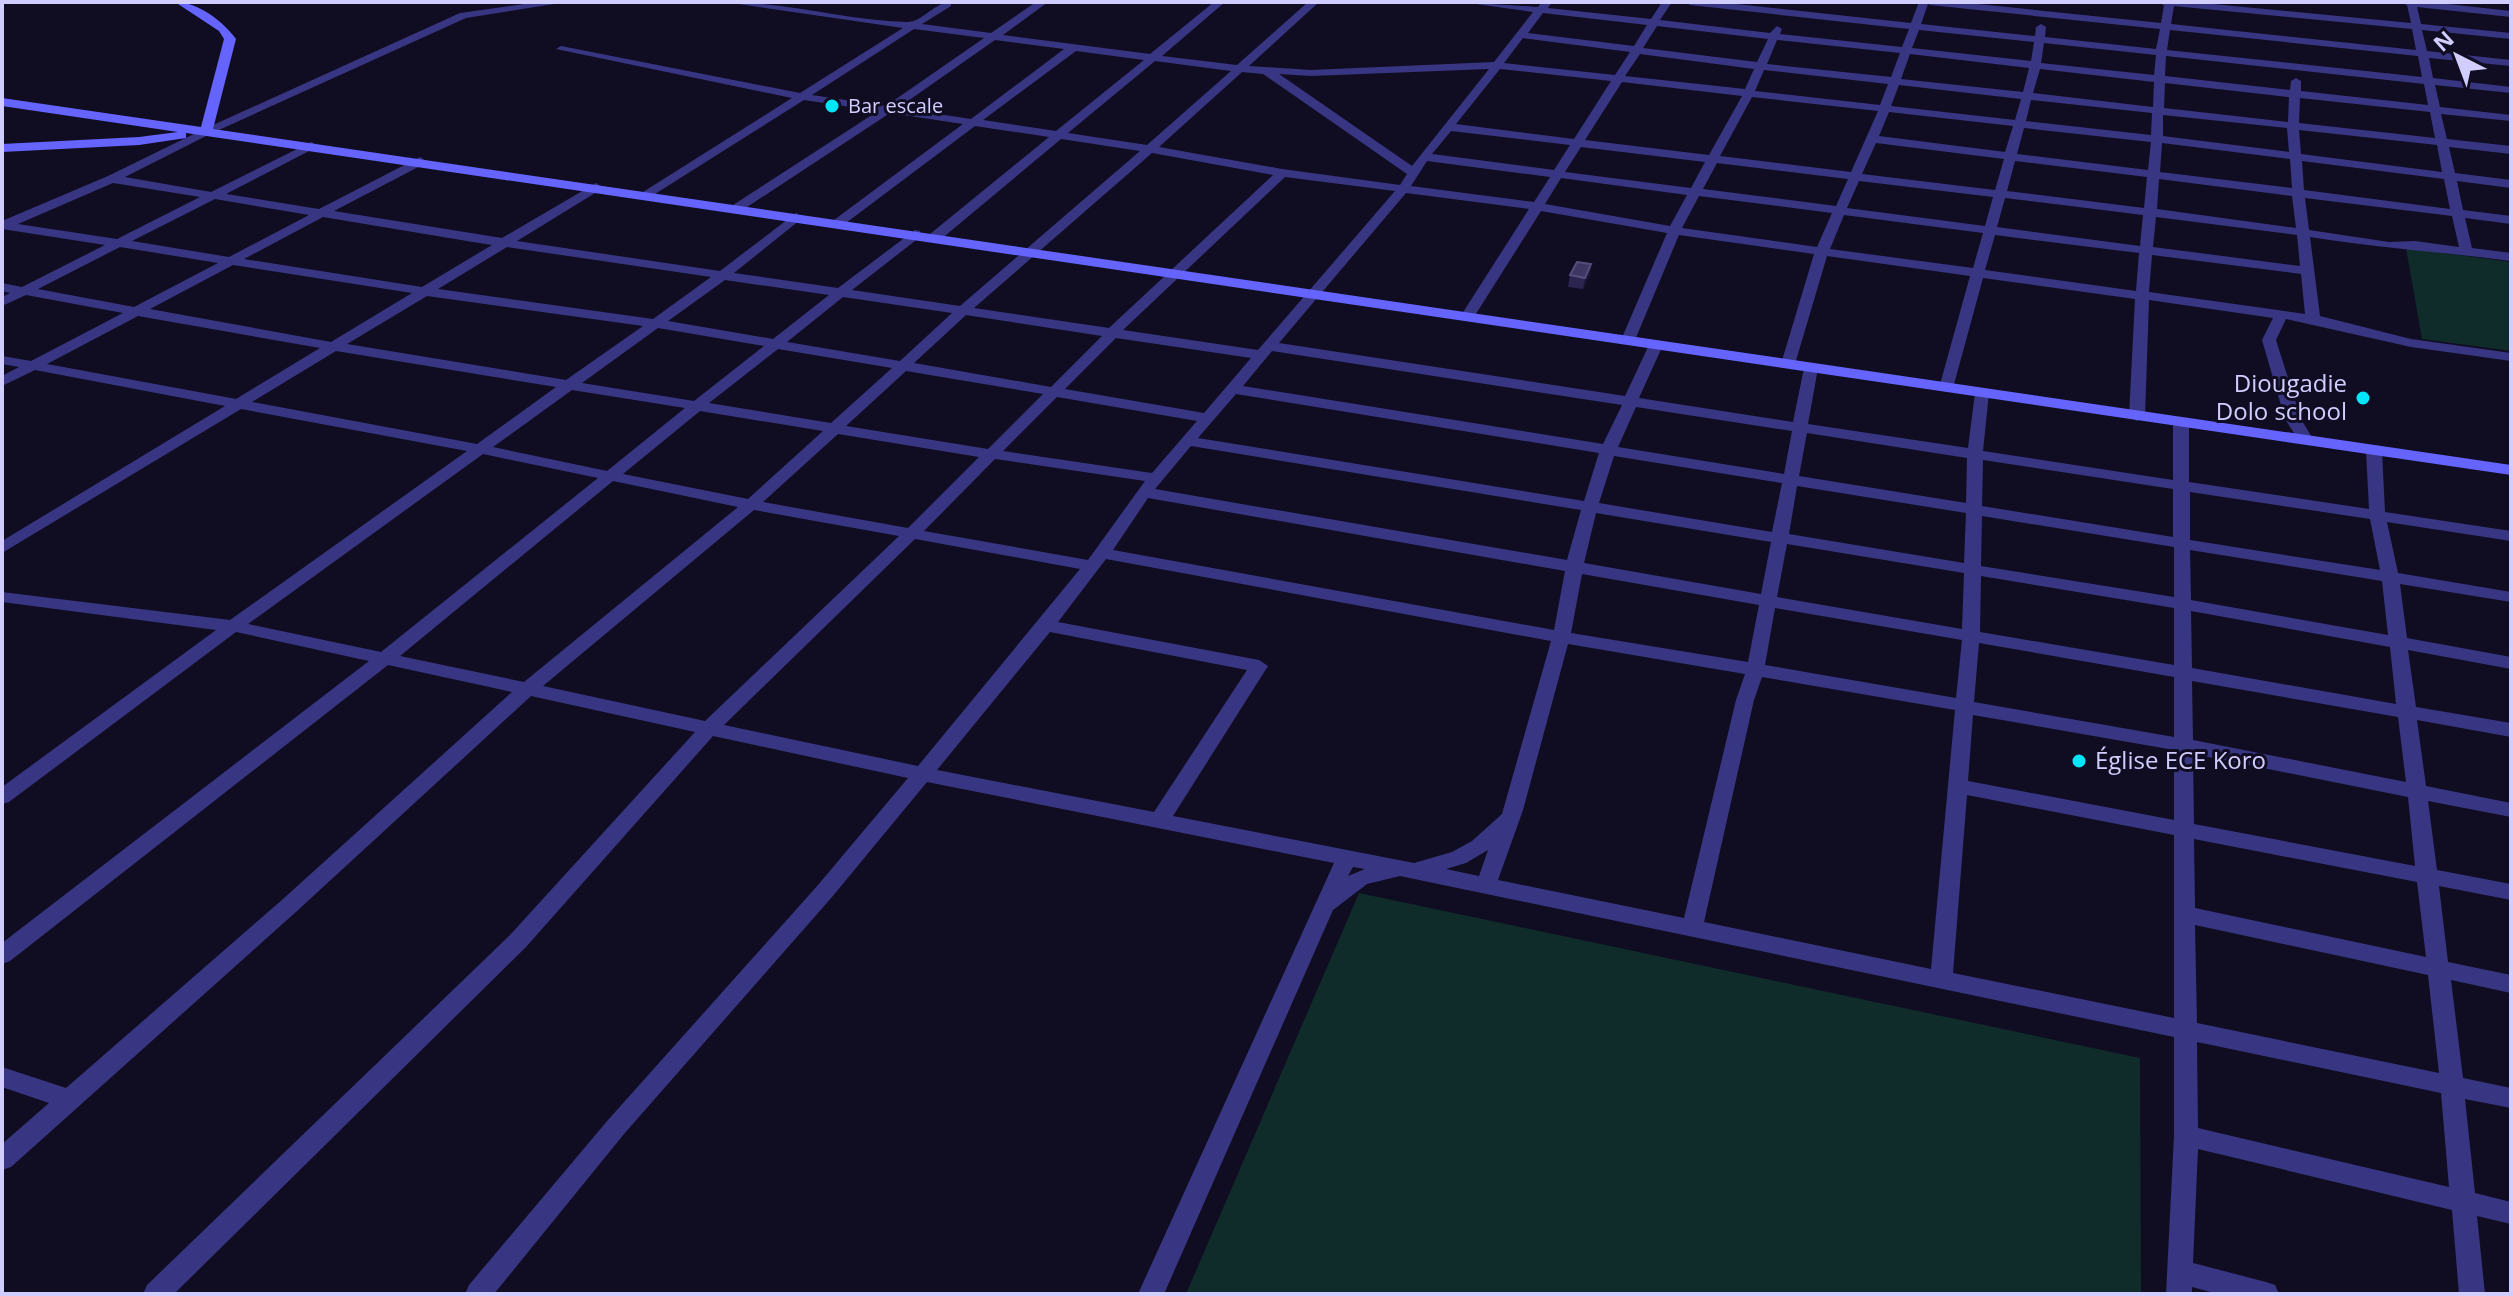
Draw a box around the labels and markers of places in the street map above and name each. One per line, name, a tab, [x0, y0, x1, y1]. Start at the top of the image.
place label: Bar escale	[848, 92, 943, 119]
marker: Bar escale	[823, 97, 841, 115]
place label: Diougadie Dolo school	[2216, 366, 2347, 427]
marker: Diougadie Dolo school	[2354, 389, 2372, 407]
place label: Église ECE Koro	[2095, 743, 2266, 776]
marker: Église ECE Koro	[2070, 752, 2088, 770]

